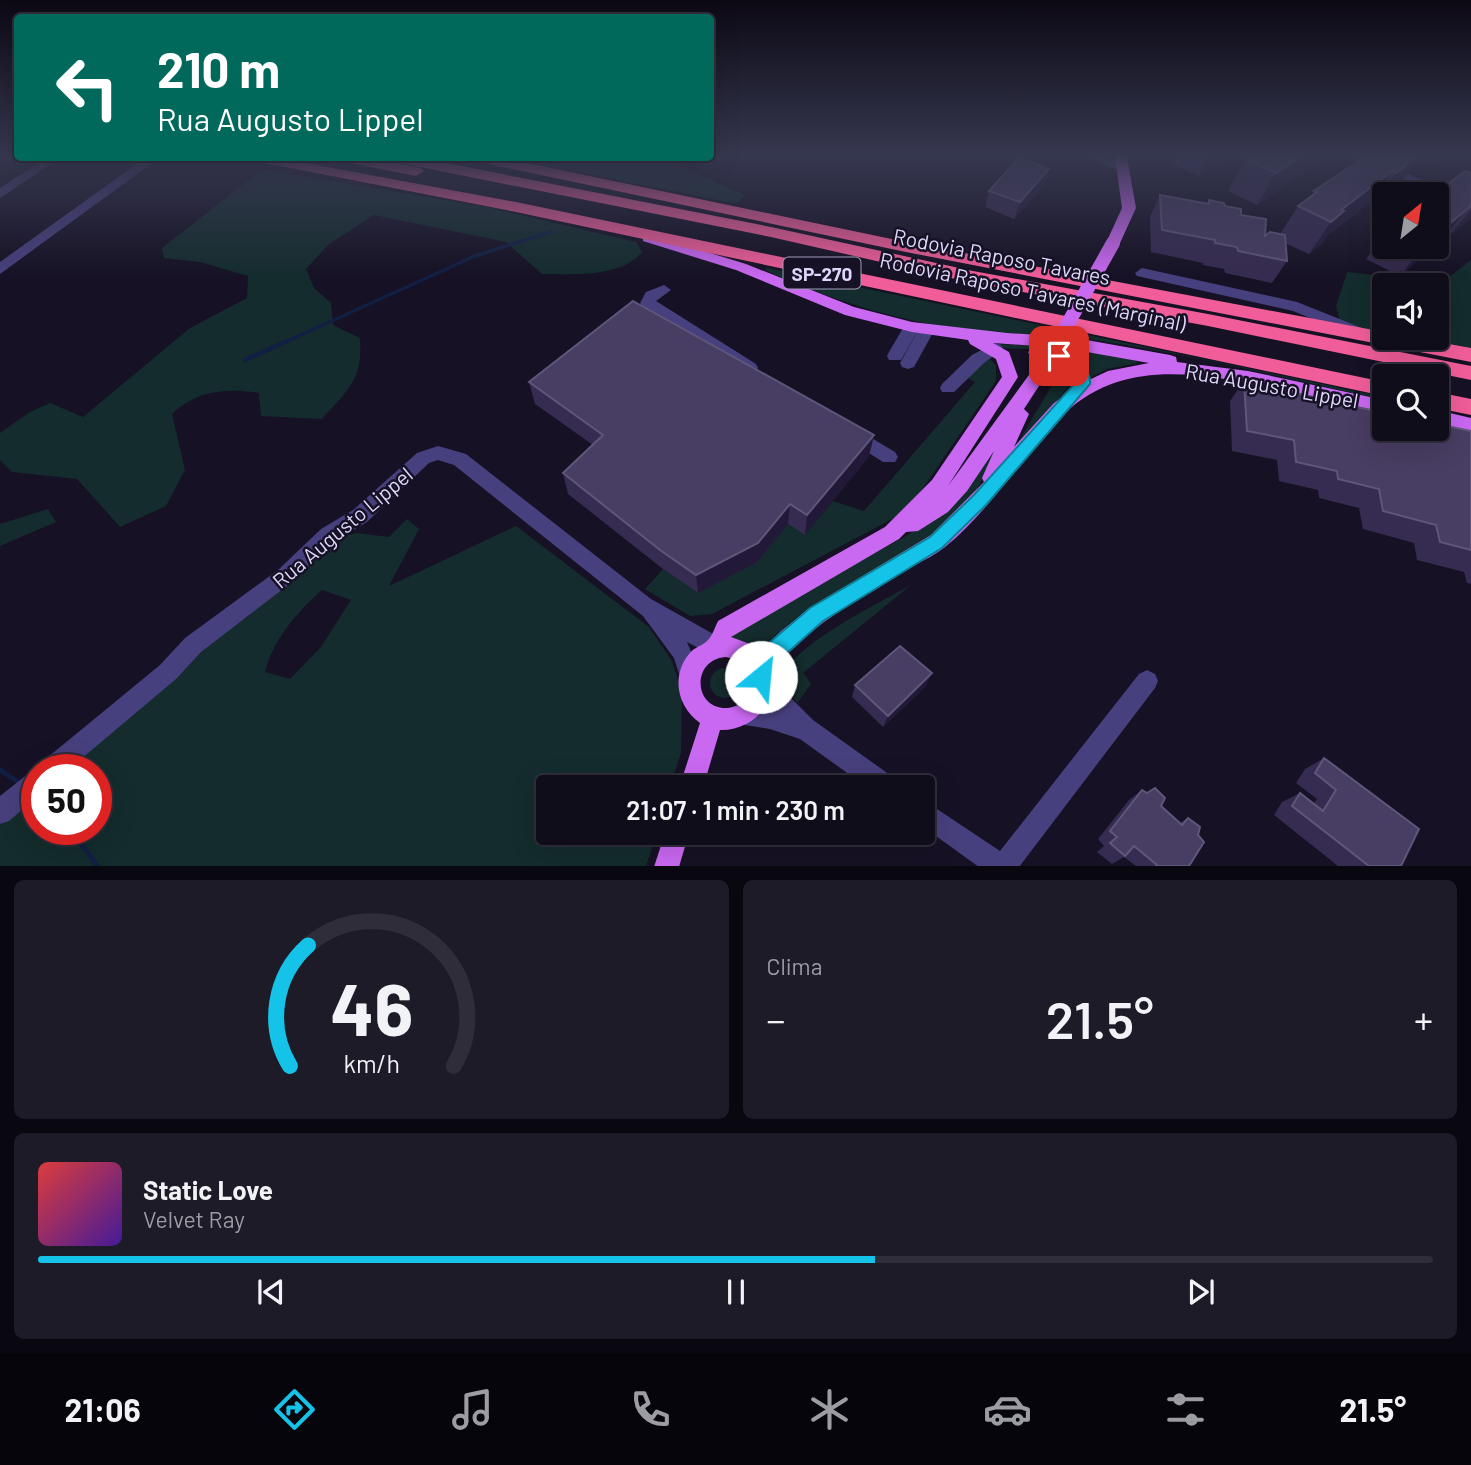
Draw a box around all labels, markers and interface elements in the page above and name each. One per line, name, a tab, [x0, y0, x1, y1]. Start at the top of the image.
text: 210 m	[157, 39, 280, 98]
icon: left	[42, 42, 133, 133]
text: Rua Augusto Lippel	[157, 99, 424, 137]
north arrow	[1372, 182, 1449, 259]
map controls	[1372, 182, 1449, 441]
street label: Rodovia Raposo Tavares	[891, 223, 1113, 289]
street label: Rodovia Raposo Tavares (Marginal)	[878, 246, 1189, 336]
road number: SP-270	[784, 258, 860, 288]
button: sound	[1372, 273, 1449, 350]
pin	[1029, 326, 1089, 386]
icon: arrive	[1040, 337, 1078, 375]
street label: Rua Augusto Lippel	[1184, 358, 1360, 412]
button: search	[1372, 364, 1449, 441]
street label: Rua Augusto Lippel	[267, 461, 417, 593]
position arrow	[724, 640, 798, 714]
speed limit sign: 50	[21, 754, 112, 845]
text: 21:07 · 1 min · 230 m	[626, 794, 845, 825]
text: Clima	[767, 952, 822, 980]
text: 46	[330, 963, 413, 1051]
text: 21.5°	[1046, 987, 1154, 1049]
text: −	[767, 996, 786, 1042]
text: +	[1414, 996, 1433, 1042]
text: km/h	[343, 1047, 400, 1077]
text: Static Love	[143, 1174, 273, 1205]
text: Velvet Ray	[143, 1205, 245, 1233]
icon: previous	[252, 1273, 290, 1311]
icon: pause	[717, 1273, 755, 1311]
icon: next	[1182, 1273, 1220, 1311]
icon: directions	[270, 1385, 319, 1434]
icon: music	[448, 1385, 497, 1434]
icon: phone	[626, 1385, 675, 1434]
icon: climate	[805, 1385, 854, 1434]
icon: car	[983, 1385, 1032, 1434]
icon: filters	[1161, 1385, 1210, 1434]
text: 21:06	[65, 1390, 141, 1428]
text: 21.5°	[1339, 1390, 1406, 1428]

